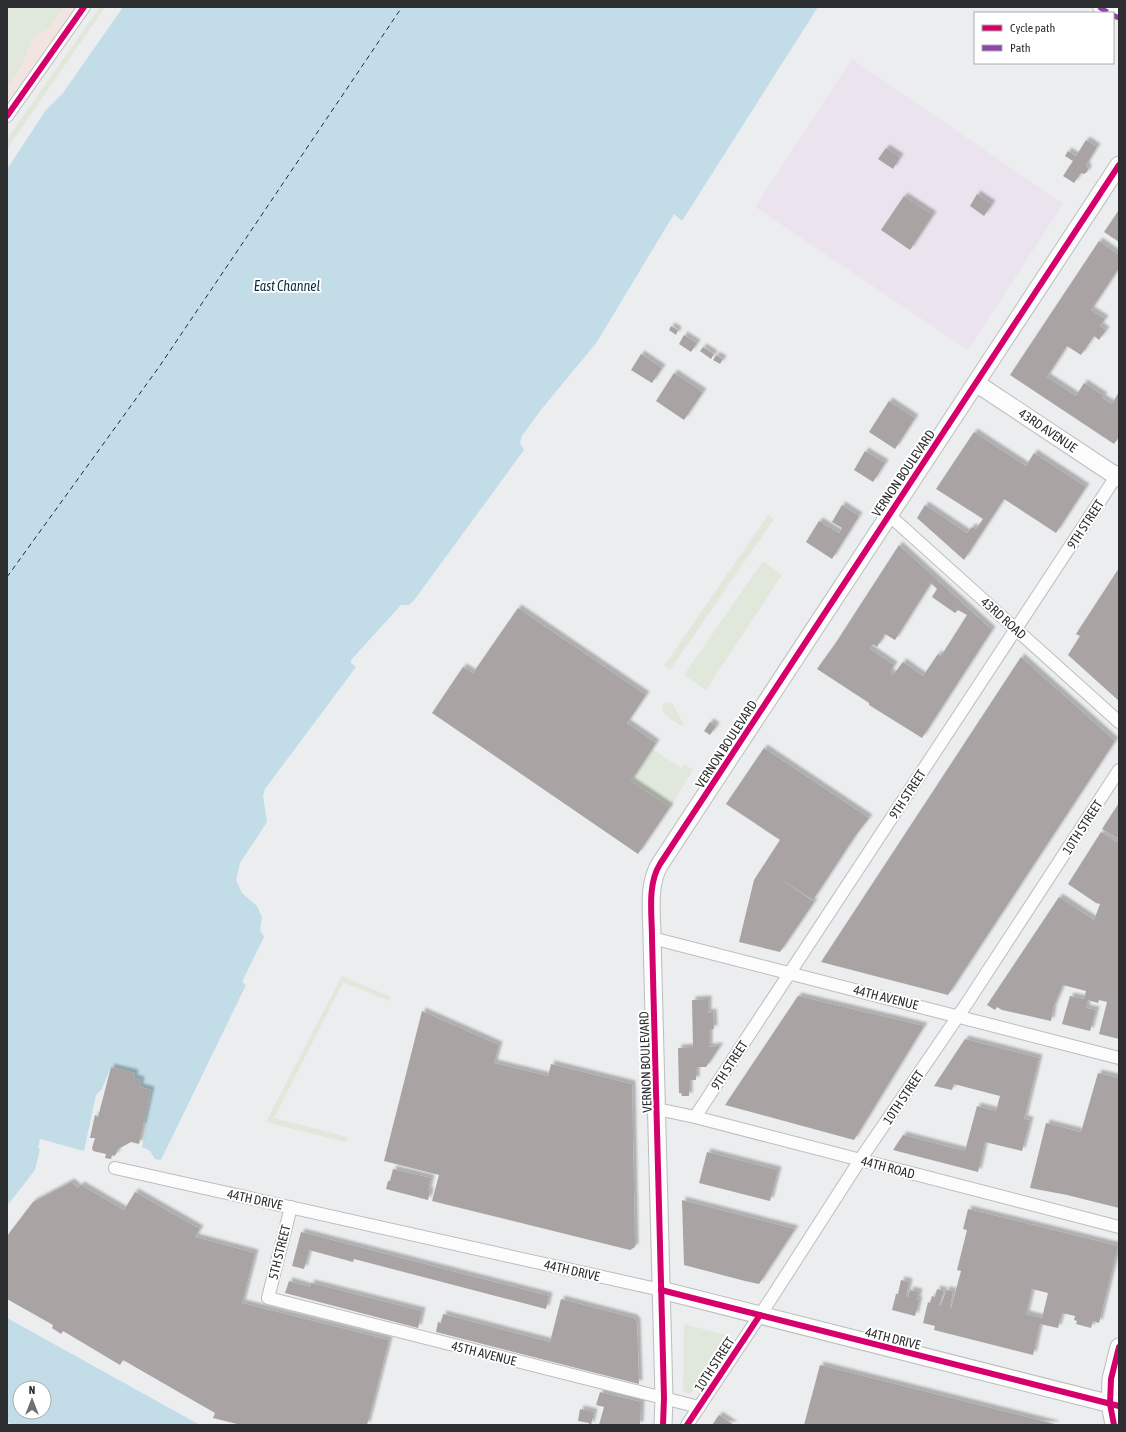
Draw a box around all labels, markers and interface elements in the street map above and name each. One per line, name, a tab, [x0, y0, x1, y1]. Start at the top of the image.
legend	[974, 12, 1114, 64]
text: Cycle path	[1010, 21, 1055, 35]
text: Path	[1010, 41, 1031, 55]
water label: East Channel	[254, 278, 321, 294]
street label: 43RD AVENUE	[1016, 406, 1080, 456]
street label: VERNON BOULEVARD	[869, 427, 938, 519]
street label: 9TH STREET	[1064, 497, 1107, 552]
street label: 43RD ROAD	[978, 594, 1029, 642]
street label: VERNON BOULEVARD	[693, 698, 760, 791]
street label: 9TH STREET	[886, 767, 929, 822]
street label: 10TH STREET	[1059, 797, 1106, 857]
street label: 44TH AVENUE	[852, 982, 920, 1013]
street label: VERNON BOULEVARD	[636, 1011, 655, 1113]
street label: 9TH STREET	[708, 1038, 751, 1093]
street label: 10TH STREET	[880, 1067, 927, 1127]
street label: 44TH ROAD	[859, 1153, 916, 1182]
street label: 44TH DRIVE	[226, 1186, 284, 1213]
street label: 5TH STREET	[265, 1223, 294, 1281]
street label: 44TH DRIVE	[543, 1257, 601, 1284]
street label: 44TH DRIVE	[864, 1324, 922, 1353]
street label: 10TH STREET	[691, 1334, 738, 1394]
street label: 45TH AVENUE	[450, 1338, 518, 1369]
north arrow	[12, 1380, 52, 1420]
text: N	[29, 1384, 35, 1396]

